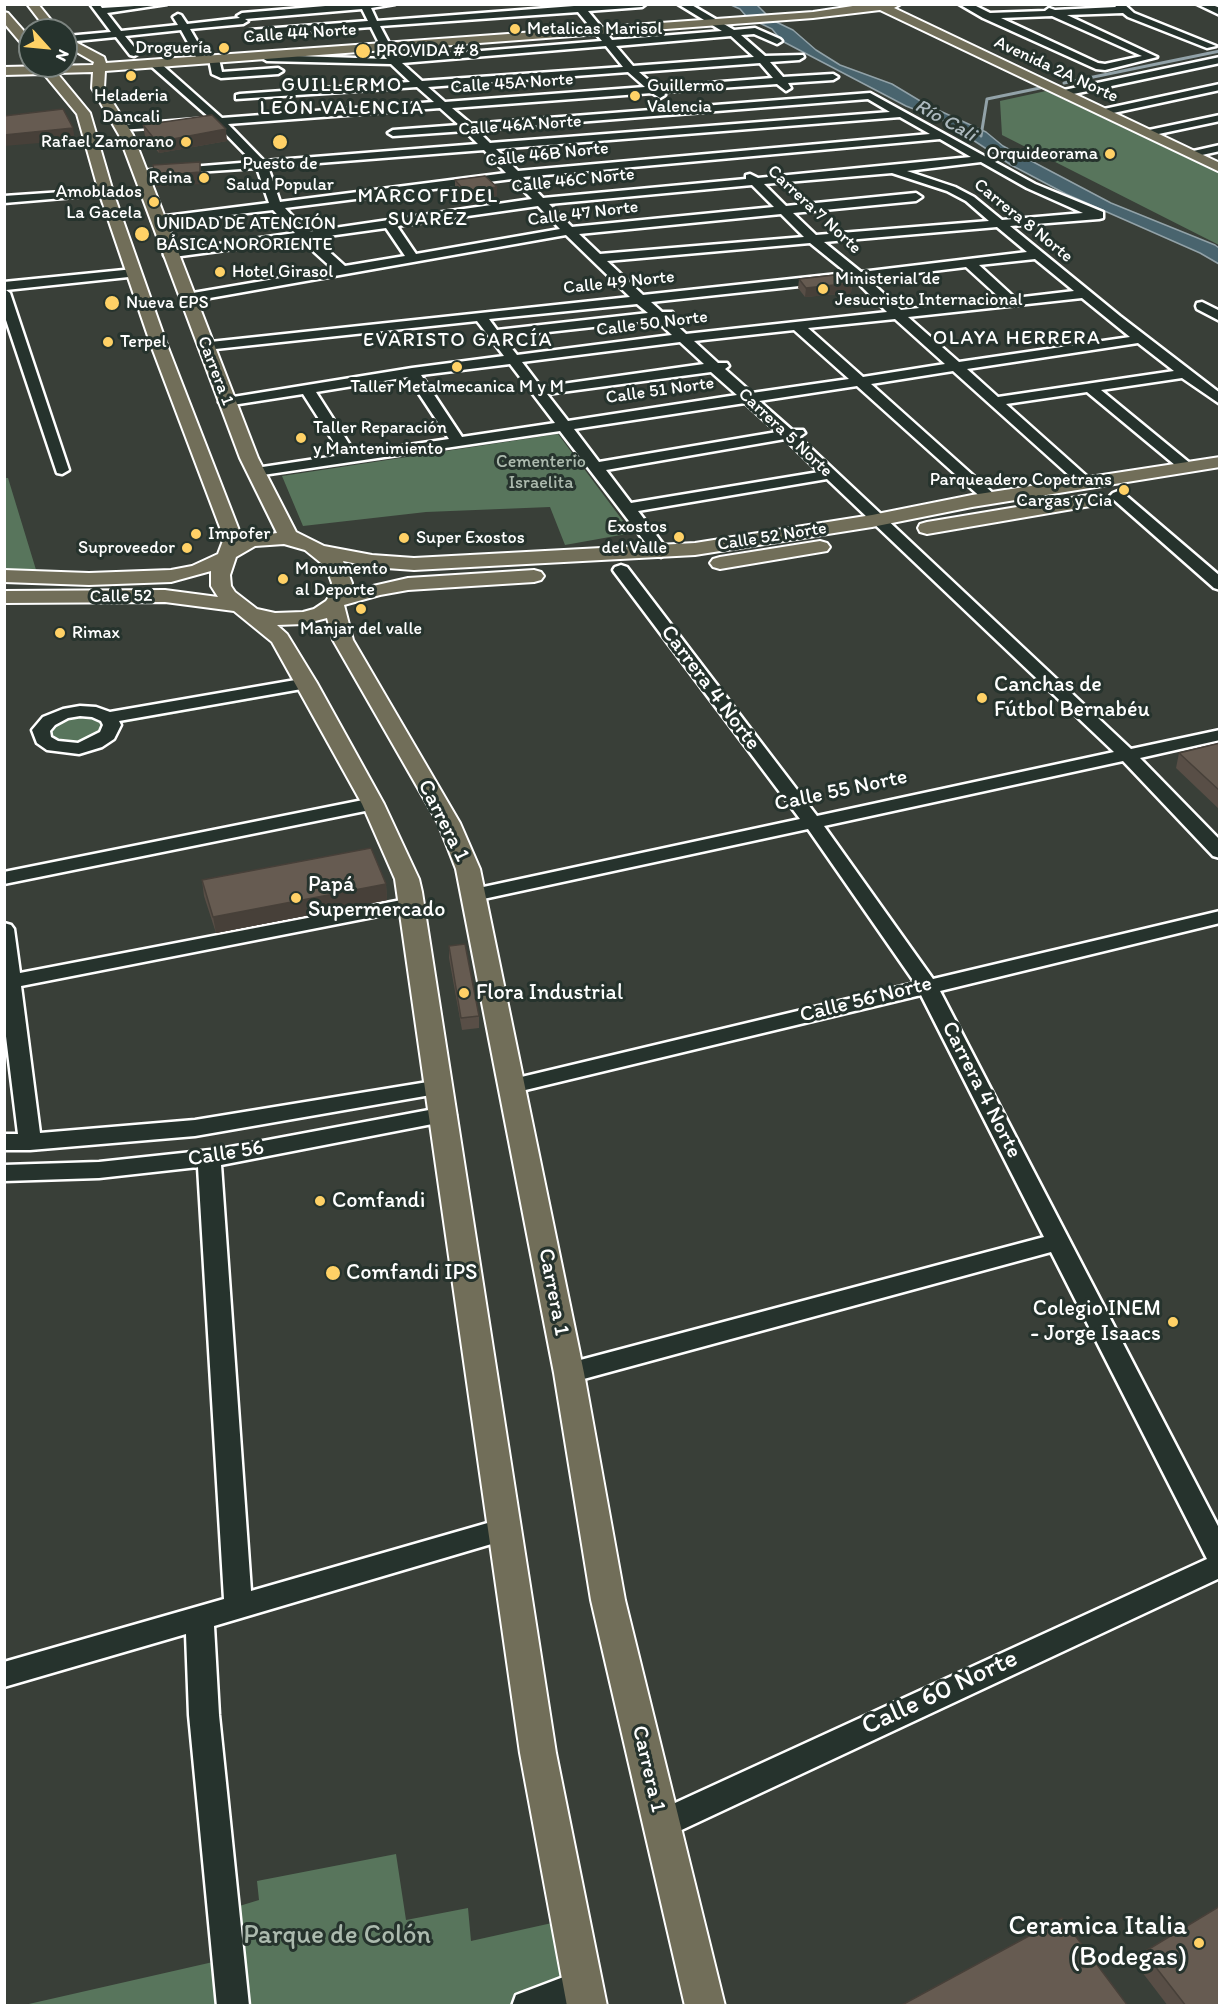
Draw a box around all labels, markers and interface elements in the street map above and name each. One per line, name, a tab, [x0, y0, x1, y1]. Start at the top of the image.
north arrow	[18, 18, 78, 78]
place label: Metalicas Marisol	[527, 18, 662, 40]
street label: Calle 44 Norte	[243, 19, 357, 49]
marker: Metalicas Marisol	[508, 22, 522, 36]
street label: Avenida 2A Norte	[991, 32, 1121, 108]
place label: Droguería	[135, 37, 212, 59]
place label: PROVIDA # 8	[376, 40, 479, 62]
marker: Droguería	[217, 41, 231, 55]
marker: PROVIDA # 8	[354, 42, 372, 60]
text: N	[52, 46, 74, 65]
marker: Heladeria Dancali	[124, 69, 138, 83]
street label: Calle 45A Norte	[450, 69, 574, 99]
district label: GUILLERMO LEÓN VALENCIA	[259, 74, 425, 121]
place label: Guillermo Valencia	[647, 75, 724, 118]
place label: Heladeria Dancali	[94, 85, 168, 128]
marker: Guillermo Valencia	[628, 89, 642, 103]
water label: Río Cali	[910, 95, 980, 147]
street label: Calle 46A Norte	[458, 111, 582, 141]
place label: Rafael Zamorano	[41, 131, 174, 153]
marker: Puesto de Salud Popular	[271, 133, 289, 151]
marker: Rafael Zamorano	[179, 135, 193, 149]
street label: Calle 46B Norte	[484, 138, 610, 172]
place label: Orquideorama	[987, 143, 1098, 165]
marker: Orquideorama	[1103, 147, 1117, 161]
place label: Puesto de Salud Popular	[226, 153, 334, 195]
street label: Carrera 7 Norte	[762, 161, 866, 259]
street label: Calle 46C Norte	[510, 164, 636, 198]
place label: Reina	[149, 167, 192, 189]
marker: Reina	[197, 171, 211, 185]
street label: Carrera 8 Norte	[969, 174, 1077, 268]
place label: Amoblados La Gacela	[56, 181, 142, 224]
district label: MARCO FIDEL SUAREZ	[358, 185, 498, 232]
marker: Amoblados La Gacela	[147, 195, 161, 209]
street label: Calle 47 Norte	[526, 196, 640, 232]
place label: UNIDAD DE ATENCIÓN BÁSICA NORORIENTE	[156, 213, 336, 256]
marker: UNIDAD DE ATENCIÓN BÁSICA NORORIENTE	[133, 225, 151, 243]
place label: Hotel Girasol	[232, 261, 333, 283]
marker: Hotel Girasol	[213, 265, 227, 279]
street label: Calle 49 Norte	[562, 266, 676, 300]
place label: Ministerial de Jesucristo Internacional	[835, 268, 1023, 310]
marker: Ministerial de Jesucristo Internacional	[816, 282, 830, 296]
place label: Nueva EPS	[126, 292, 209, 314]
marker: Nueva EPS	[103, 294, 121, 312]
street label: Calle 50 Norte	[595, 306, 709, 342]
district label: OLAYA HERRERA	[931, 327, 1103, 351]
district label: EVARISTO GARCÍA	[362, 329, 554, 353]
place label: Terpel	[120, 331, 167, 353]
street label: Carrera 1	[192, 333, 238, 409]
marker: Terpel	[101, 335, 115, 349]
marker: Taller Metalmecanica M y M	[450, 360, 464, 374]
street label: Calle 51 Norte	[604, 373, 716, 409]
place label: Taller Metalmecanica M y M	[350, 376, 564, 398]
street label: Carrera 5 Norte	[733, 384, 837, 482]
place label: Taller Reparación y Mantenimiento	[313, 417, 447, 460]
marker: Taller Reparación y Mantenimiento	[294, 431, 308, 445]
park label: Cementerio Israelita	[496, 451, 586, 494]
place label: Parqueadero Copetrans Cargas y Cia	[930, 469, 1112, 512]
marker: Parqueadero Copetrans Cargas y Cia	[1117, 483, 1131, 497]
place label: Exostos del Valle	[601, 516, 667, 558]
street label: Calle 52 Norte	[716, 518, 828, 556]
place label: Impofer	[208, 523, 270, 545]
marker: Impofer	[189, 527, 203, 541]
place label: Super Exostos	[416, 527, 525, 549]
marker: Exostos del Valle	[672, 530, 686, 544]
marker: Super Exostos	[397, 531, 411, 545]
place label: Suproveedor	[78, 537, 175, 559]
marker: Suproveedor	[180, 541, 194, 555]
place label: Monumento al Deporte	[295, 558, 388, 600]
marker: Monumento al Deporte	[276, 572, 290, 586]
street label: Calle 52	[89, 586, 153, 608]
marker: Manjar del valle	[354, 602, 368, 616]
place label: Manjar del valle	[300, 618, 422, 640]
street label: Carrera 4 Norte	[654, 620, 766, 756]
place label: Rimax	[72, 622, 120, 644]
marker: Rimax	[53, 626, 67, 640]
place label: Canchas de Fútbol Bernabéu	[994, 672, 1150, 724]
marker: Canchas de Fútbol Bernabéu	[975, 691, 989, 705]
street label: Calle 55 Norte	[772, 764, 910, 818]
street label: Carrera 1	[411, 776, 475, 866]
place label: Papá Supermercado	[308, 872, 445, 924]
marker: Papá Supermercado	[289, 891, 303, 905]
street label: Calle 56 Norte	[797, 971, 935, 1029]
place label: Flora Industrial	[476, 980, 623, 1006]
marker: Flora Industrial	[457, 986, 471, 1000]
street label: Carrera 4 Norte	[935, 1017, 1027, 1163]
street label: Calle 56	[186, 1135, 266, 1173]
place label: Comfandi	[332, 1188, 425, 1214]
marker: Comfandi	[313, 1194, 327, 1208]
street label: Carrera 1	[532, 1246, 574, 1338]
place label: Comfandi IPS	[346, 1260, 477, 1286]
marker: Comfandi IPS	[324, 1264, 342, 1282]
place label: Colegio INEM - Jorge Isaacs	[1030, 1296, 1161, 1348]
marker: Colegio INEM - Jorge Isaacs	[1166, 1315, 1180, 1329]
street label: Calle 60 Norte	[857, 1643, 1023, 1743]
street label: Carrera 1	[625, 1723, 671, 1815]
place label: Ceramica Italia (Bodegas)	[1009, 1911, 1187, 1974]
park label: Parque de Colón	[243, 1920, 431, 1952]
marker: Ceramica Italia (Bodegas)	[1192, 1936, 1206, 1950]

